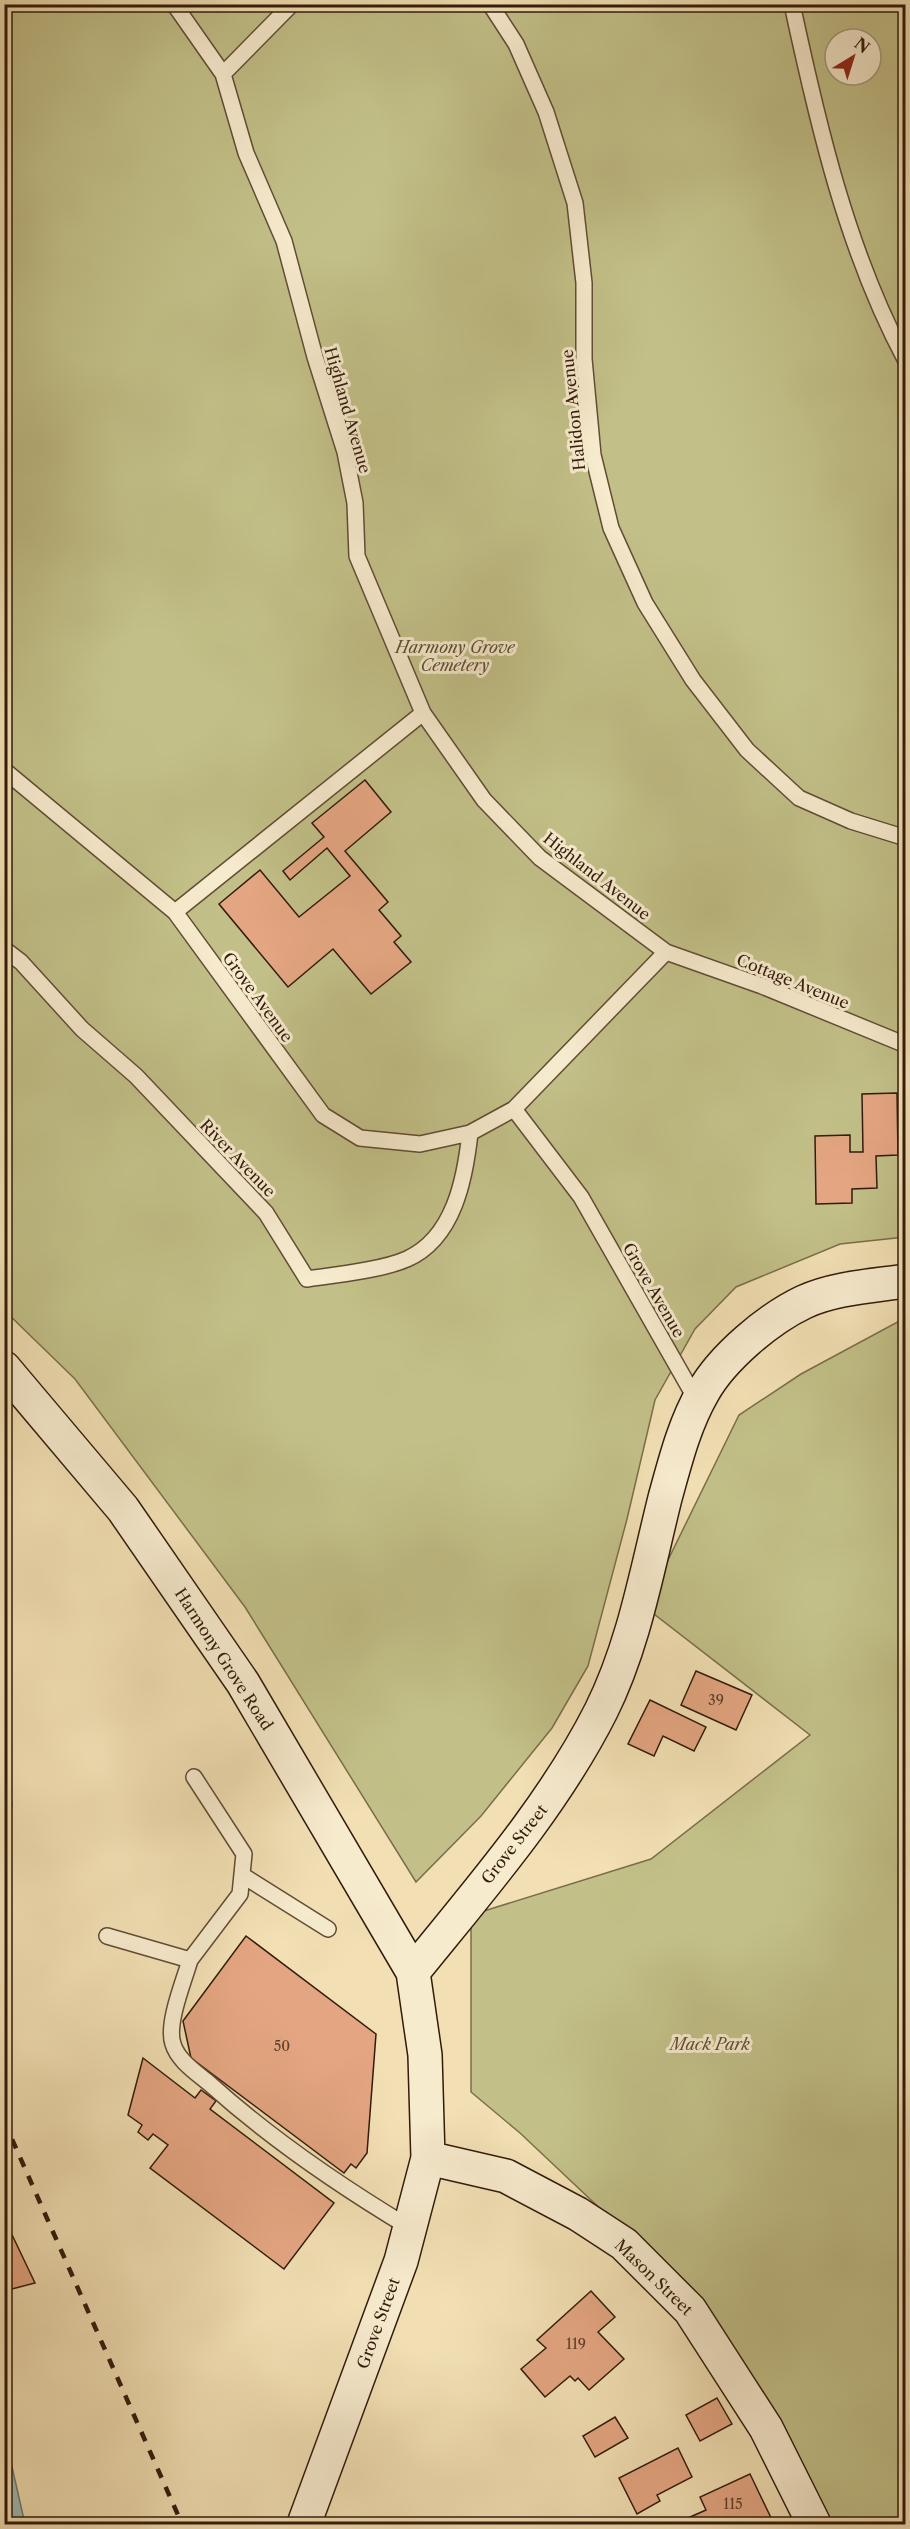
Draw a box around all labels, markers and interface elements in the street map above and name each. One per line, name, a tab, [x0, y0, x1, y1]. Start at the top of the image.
north arrow	[823, 27, 883, 87]
text: N	[851, 33, 874, 57]
street label: Highland Avenue	[320, 345, 376, 475]
street label: Halidon Avenue	[557, 348, 589, 472]
park label: Harmony Grove Cemetery	[393, 637, 516, 675]
street label: Highland Avenue	[539, 828, 655, 924]
street label: Grove Avenue	[219, 948, 297, 1046]
street label: Cottage Avenue	[734, 949, 852, 1013]
street label: River Avenue	[196, 1115, 280, 1201]
street label: Grove Avenue	[619, 1239, 689, 1341]
street label: Harmony Grove Road	[171, 1584, 278, 1734]
house number: 39	[708, 1691, 724, 1709]
street label: Grove Street	[477, 1800, 552, 1888]
park label: Mack Park	[668, 2034, 751, 2054]
house number: 50	[274, 2037, 290, 2055]
street label: Mason Street	[611, 2235, 697, 2319]
street label: Grove Street	[352, 2274, 404, 2371]
house number: 119	[566, 2335, 586, 2353]
house number: 115	[723, 2495, 743, 2513]

